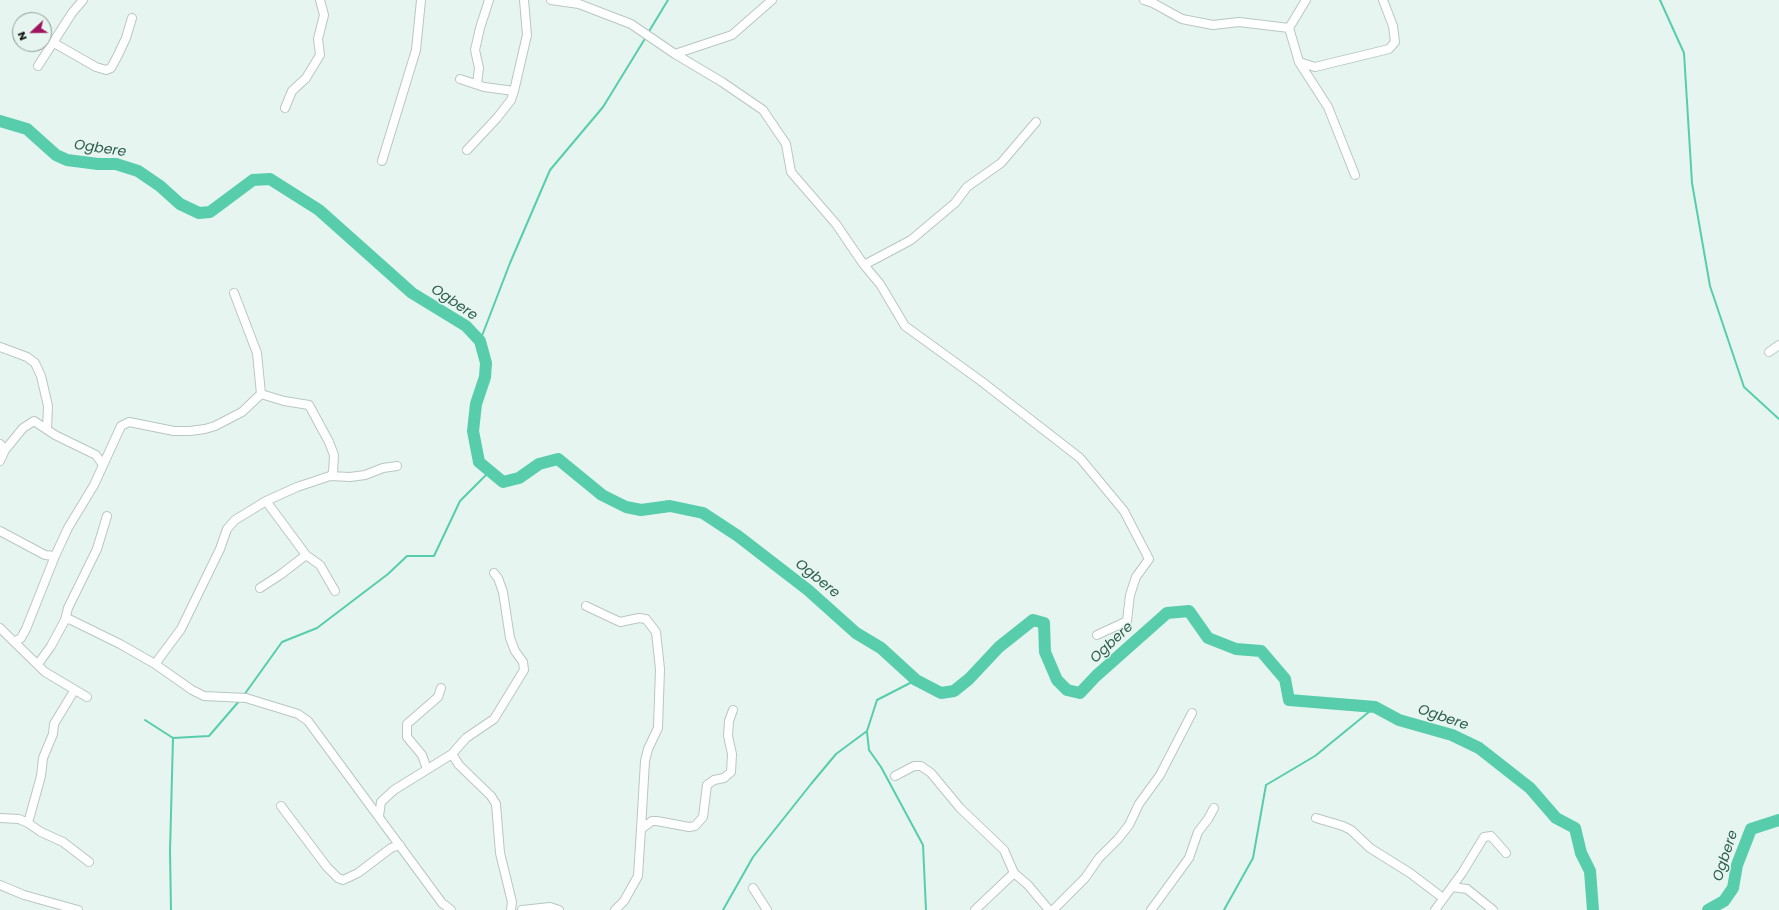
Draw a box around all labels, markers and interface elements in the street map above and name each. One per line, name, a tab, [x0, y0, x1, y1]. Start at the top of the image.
north arrow	[12, 12, 52, 52]
text: N	[13, 29, 31, 43]
water label: Ogbere	[73, 137, 127, 161]
water label: Ogbere	[428, 281, 480, 325]
water label: Ogbere	[791, 556, 843, 602]
water label: Ogbere	[1087, 619, 1137, 667]
water label: Ogbere	[1415, 702, 1471, 734]
water label: Ogbere	[1710, 828, 1742, 884]

